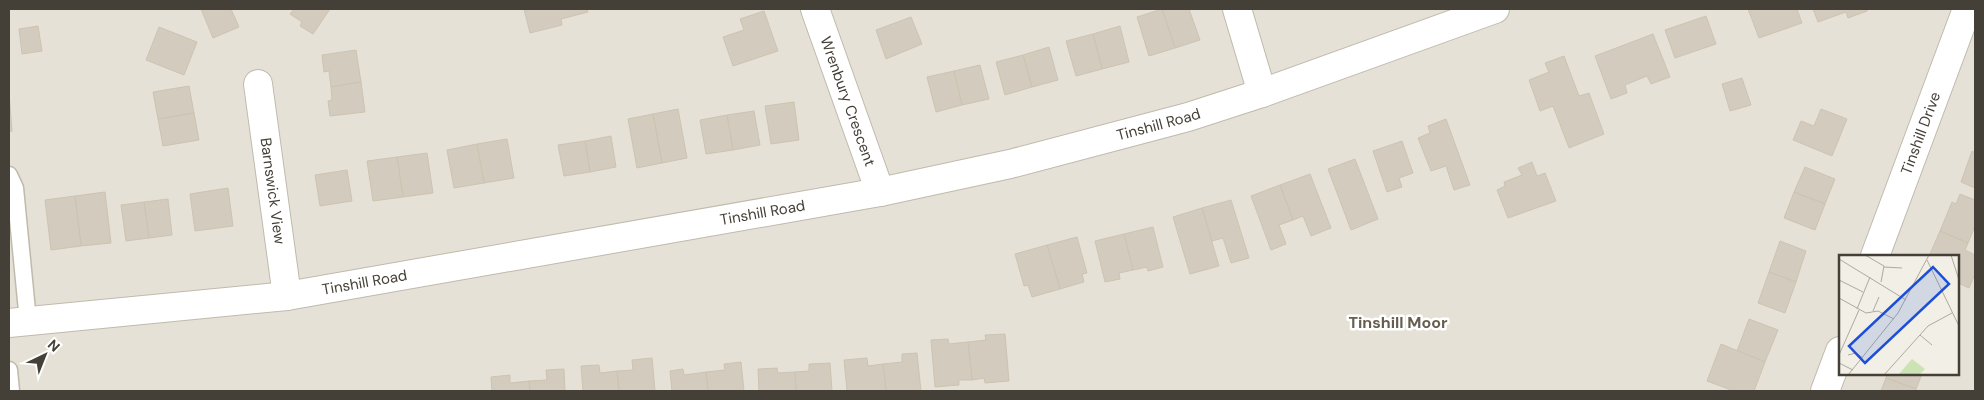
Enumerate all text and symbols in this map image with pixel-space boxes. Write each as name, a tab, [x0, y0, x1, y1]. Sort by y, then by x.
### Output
street label: Wrenbury Crescent	[816, 34, 880, 169]
street label: Tinshill Drive	[1896, 89, 1945, 177]
street label: Tinshill Road	[1114, 104, 1203, 145]
street label: Barnswick View	[255, 137, 290, 246]
street label: Tinshill Road	[718, 195, 807, 230]
inset map	[1839, 255, 1959, 375]
street label: Tinshill Road	[320, 265, 409, 300]
district label: Tinshill Moor	[1348, 312, 1448, 333]
north arrow	[20, 330, 70, 380]
text: N	[44, 335, 64, 356]

